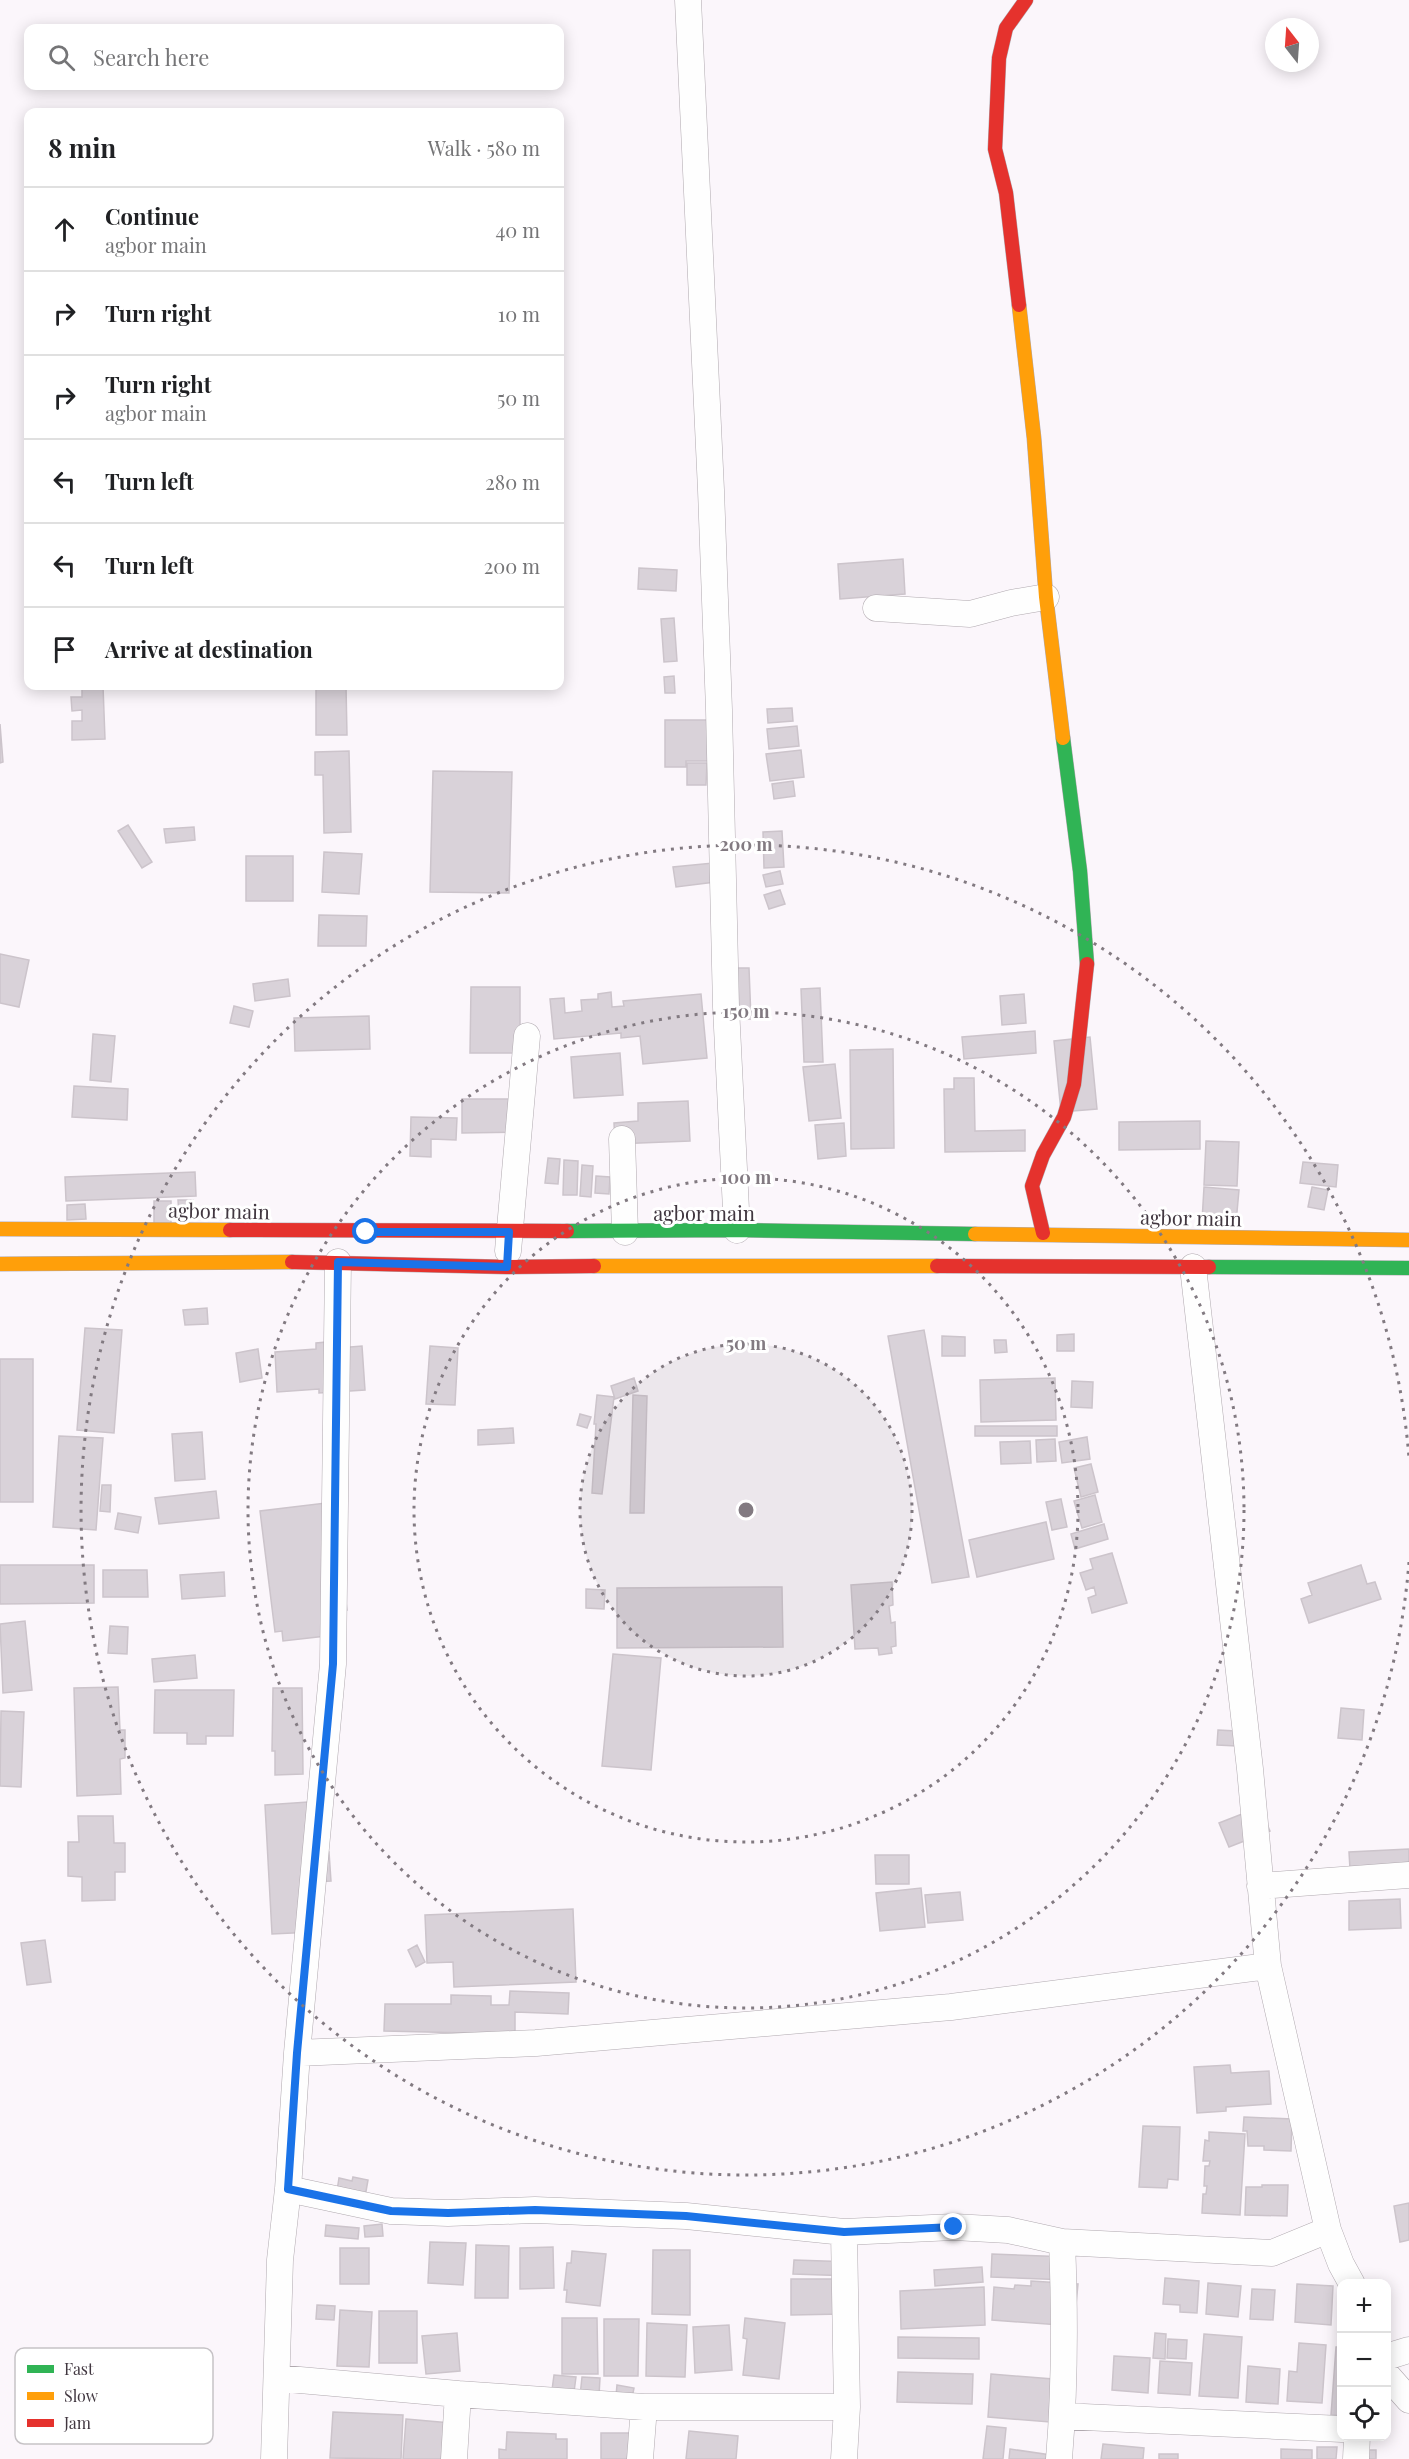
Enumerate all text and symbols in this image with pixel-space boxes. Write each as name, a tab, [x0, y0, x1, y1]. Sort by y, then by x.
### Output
north arrow	[1265, 18, 1319, 72]
search box	[24, 24, 564, 90]
icon: search	[45, 41, 78, 74]
text: Search here	[93, 42, 209, 72]
text: 8 min	[48, 130, 116, 165]
text: Walk · 580 m	[428, 134, 540, 161]
text: Continue	[105, 201, 199, 231]
icon: ahead	[48, 213, 81, 246]
text: 40 m	[495, 216, 540, 243]
text: agbor main	[105, 231, 207, 258]
icon: right	[48, 297, 81, 330]
text: Turn right	[105, 298, 211, 328]
text: 10 m	[498, 300, 540, 327]
text: Turn right	[105, 369, 211, 399]
icon: right	[48, 381, 81, 414]
text: 50 m	[497, 384, 540, 411]
text: agbor main	[105, 399, 207, 426]
icon: left	[48, 465, 81, 498]
text: Turn left	[105, 466, 194, 496]
text: 280 m	[485, 468, 540, 495]
icon: left	[48, 549, 81, 582]
text: Turn left	[105, 550, 194, 580]
text: 200 m	[484, 552, 540, 579]
icon: arrive	[48, 633, 81, 666]
text: Arrive at destination	[105, 634, 313, 664]
text: 200 m	[719, 832, 773, 856]
text: 150 m	[722, 999, 770, 1023]
text: 100 m	[721, 1165, 772, 1189]
street label: agbor main	[168, 1196, 270, 1224]
street label: agbor main	[653, 1199, 755, 1226]
street label: agbor main	[1140, 1203, 1242, 1231]
route start	[352, 1218, 378, 1244]
text: 50 m	[726, 1331, 767, 1355]
centre of rings	[736, 1500, 756, 1520]
route end	[940, 2213, 966, 2239]
map controls	[1337, 2279, 1391, 2441]
button: +	[1337, 2279, 1391, 2333]
button: −	[1337, 2333, 1391, 2387]
legend	[15, 2348, 213, 2444]
text: Fast	[64, 2358, 94, 2379]
text: Slow	[64, 2385, 99, 2406]
button: locate	[1337, 2387, 1391, 2441]
text: Jam	[63, 2412, 91, 2433]

